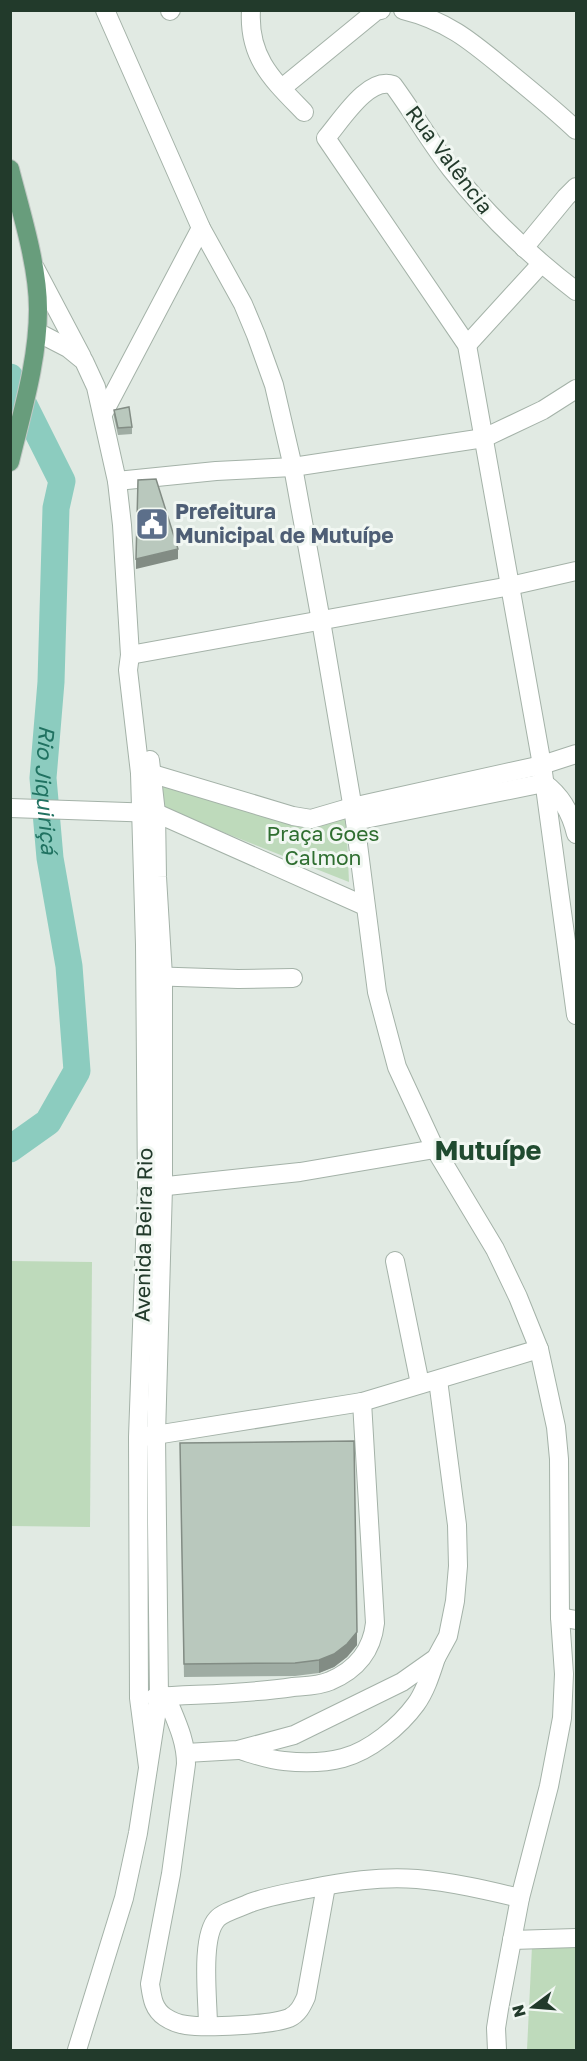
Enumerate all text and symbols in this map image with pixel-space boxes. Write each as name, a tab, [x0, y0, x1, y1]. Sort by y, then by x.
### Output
street label: Rua Valência	[401, 100, 499, 219]
place label: Prefeitura Municipal de Mutuípe	[175, 498, 394, 548]
public building icon: Prefeitura Municipal de Mutuípe	[134, 506, 170, 542]
water label: Rio Jiquiriçá	[30, 724, 64, 858]
park label: Praça Goes Calmon	[267, 820, 379, 870]
district label: Mutuípe	[435, 1134, 542, 1166]
street label: Avenida Beira Rio	[128, 1148, 158, 1322]
north arrow	[503, 1977, 563, 2037]
text: N	[507, 2003, 530, 2020]

